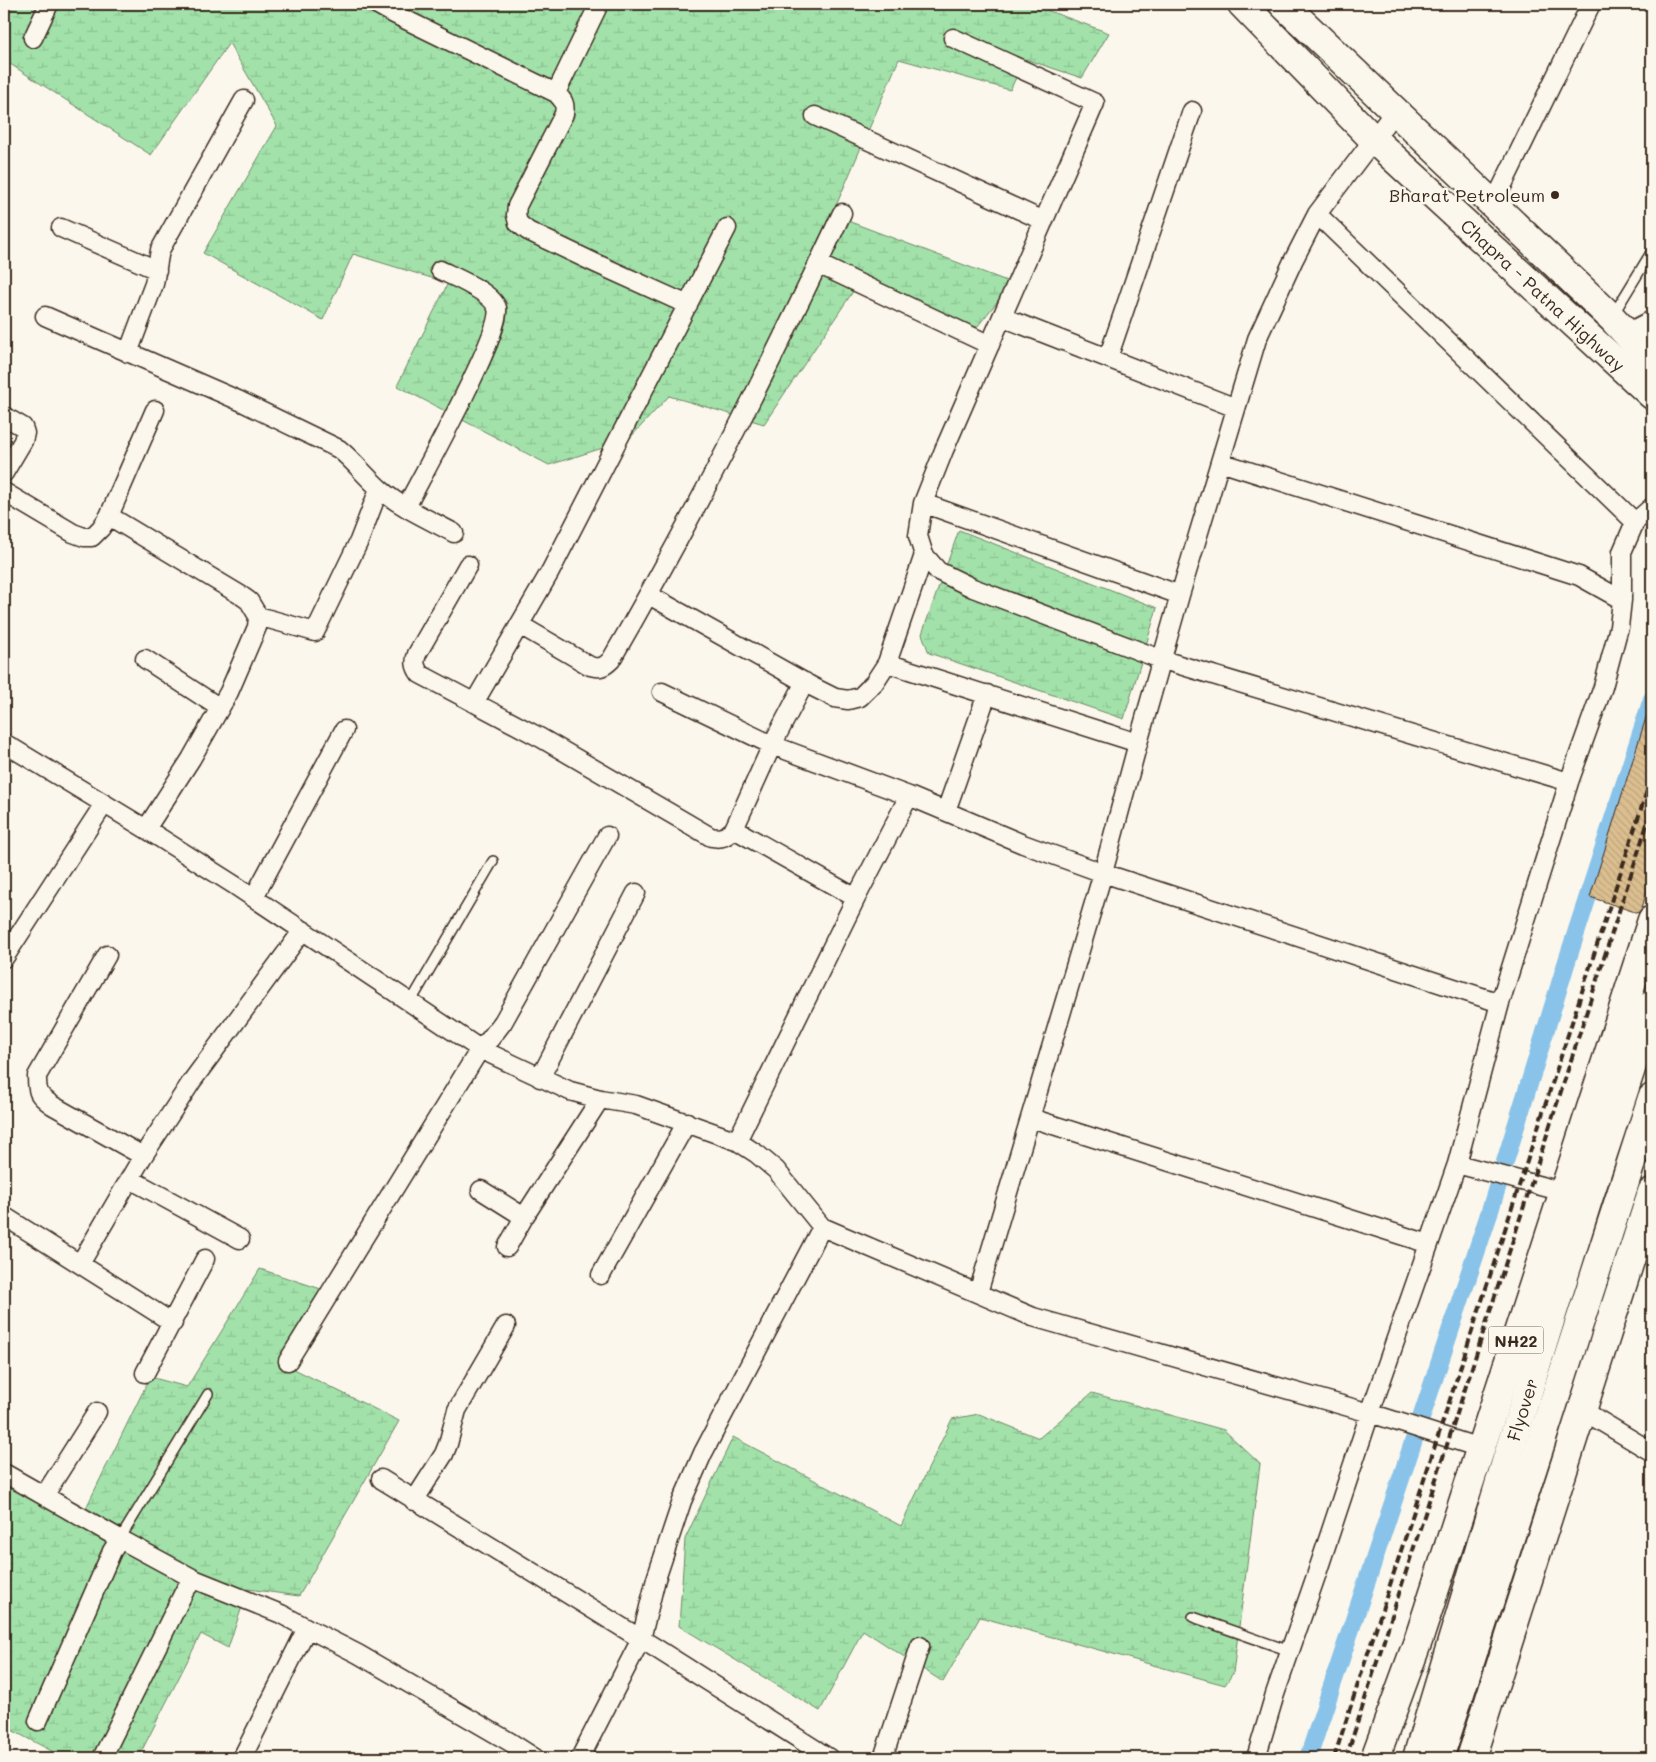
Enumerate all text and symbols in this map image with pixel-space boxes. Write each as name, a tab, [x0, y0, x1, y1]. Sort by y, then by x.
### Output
place label: Bharat Petroleum	[1389, 183, 1545, 207]
marker: Bharat Petroleum	[1549, 189, 1561, 201]
street label: Chapra - Patna Highway	[1456, 213, 1631, 377]
road number: NH22	[1488, 1326, 1544, 1354]
street label: Flyover	[1501, 1375, 1543, 1444]

